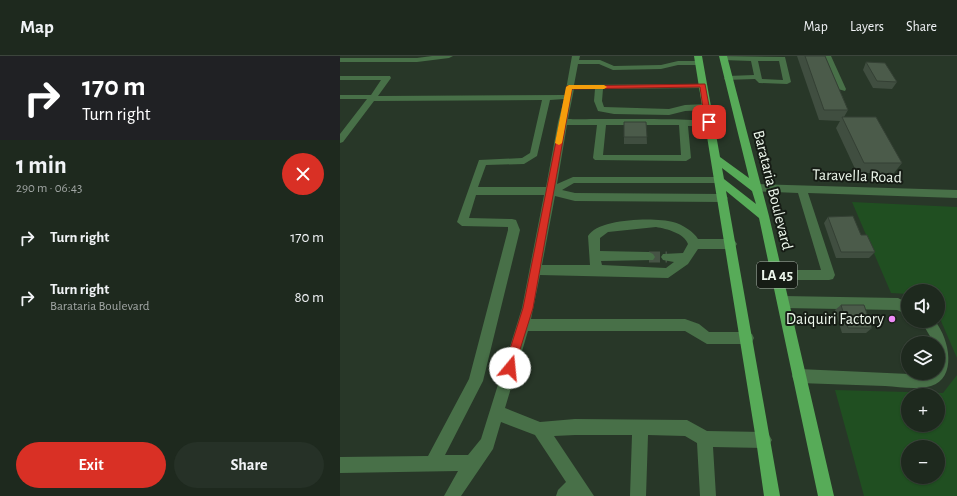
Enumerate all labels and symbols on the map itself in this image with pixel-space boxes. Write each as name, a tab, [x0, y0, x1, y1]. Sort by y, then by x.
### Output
pin	[692, 105, 726, 139]
street label: Barataria Boulevard	[750, 129, 796, 251]
street label: Taravella Road	[812, 166, 902, 186]
road number: LA 45	[757, 262, 797, 288]
place label: Daiquiri Factory	[786, 311, 884, 328]
marker: Daiquiri Factory	[887, 314, 897, 324]
position arrow	[489, 347, 531, 389]

